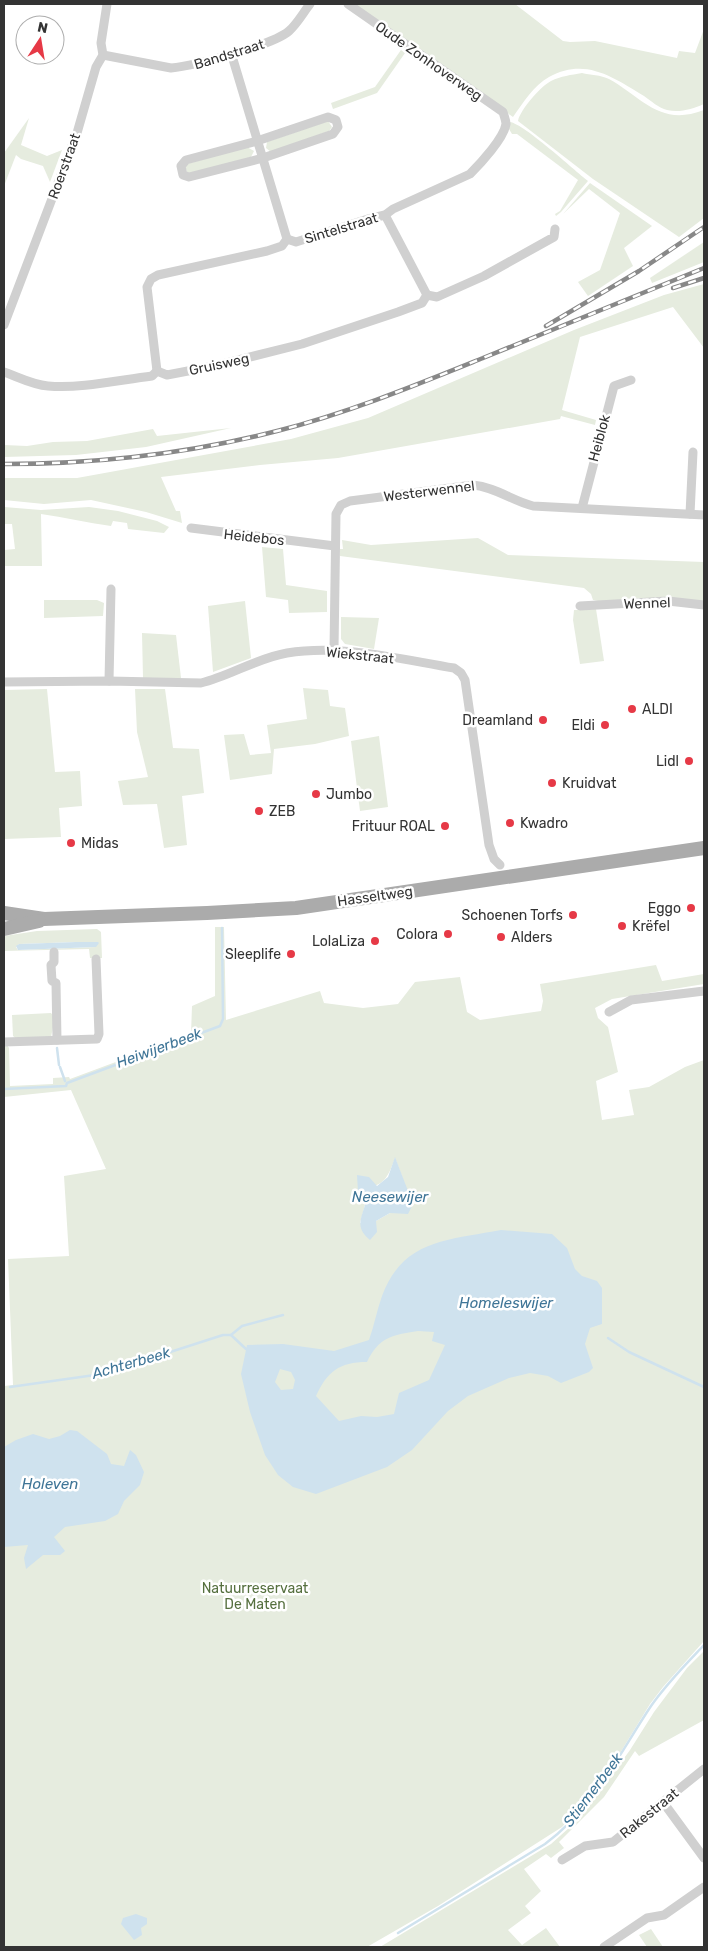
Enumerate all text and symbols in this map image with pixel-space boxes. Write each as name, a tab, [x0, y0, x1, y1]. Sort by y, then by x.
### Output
north arrow	[15, 15, 65, 65]
text: N	[36, 18, 49, 37]
street label: Oude Zonhoverweg	[372, 18, 485, 105]
street label: Bandstraat	[192, 36, 267, 73]
street label: Roerstraat	[45, 130, 84, 201]
street label: Sintelstraat	[302, 209, 380, 248]
street label: Gruisweg	[188, 350, 251, 379]
street label: Heiblok	[585, 412, 614, 464]
street label: Westerwennel	[383, 477, 476, 506]
street label: Heidebos	[223, 526, 285, 549]
street label: Wennel	[623, 594, 671, 613]
street label: Wiekstraat	[325, 643, 395, 668]
place label: ALDI	[642, 701, 673, 718]
marker: ALDI	[626, 703, 638, 715]
place label: Dreamland	[462, 712, 533, 729]
marker: Dreamland	[537, 714, 549, 726]
place label: Eldi	[571, 717, 595, 734]
marker: Eldi	[599, 719, 611, 731]
place label: Lidl	[656, 753, 679, 770]
marker: Lidl	[683, 755, 695, 767]
place label: Kruidvat	[562, 775, 617, 792]
marker: Kruidvat	[546, 777, 558, 789]
place label: Jumbo	[326, 786, 372, 803]
marker: Jumbo	[310, 788, 322, 800]
place label: ZEB	[269, 803, 295, 820]
marker: ZEB	[253, 805, 265, 817]
place label: Kwadro	[520, 815, 568, 832]
marker: Kwadro	[504, 817, 516, 829]
place label: Frituur ROAL	[352, 818, 435, 835]
marker: Frituur ROAL	[439, 820, 451, 832]
place label: Midas	[81, 835, 119, 852]
marker: Midas	[65, 837, 77, 849]
street label: Hasseltweg	[336, 883, 414, 910]
place label: Eggo	[648, 900, 681, 917]
marker: Eggo	[685, 902, 697, 914]
place label: Schoenen Torfs	[462, 907, 563, 924]
marker: Schoenen Torfs	[567, 909, 579, 921]
place label: Krëfel	[632, 918, 670, 935]
marker: Krëfel	[616, 920, 628, 932]
place label: Colora	[396, 926, 438, 943]
marker: Colora	[442, 928, 454, 940]
place label: Alders	[511, 929, 552, 946]
marker: Alders	[495, 931, 507, 943]
place label: LolaLiza	[312, 933, 365, 950]
marker: LolaLiza	[369, 935, 381, 947]
place label: Sleeplife	[225, 946, 281, 963]
marker: Sleeplife	[285, 948, 297, 960]
water label: Heiwijerbeek	[114, 1024, 204, 1072]
water label: Neesewijer	[352, 1188, 430, 1206]
water label: Homeleswijer	[459, 1294, 554, 1312]
water label: Achterbeek	[89, 1343, 172, 1383]
water label: Holeven	[22, 1475, 78, 1493]
park label: Natuurreservaat De Maten	[202, 1580, 309, 1613]
water label: Stiemerbeek	[559, 1749, 627, 1831]
street label: Rakestraat	[617, 1784, 682, 1842]

